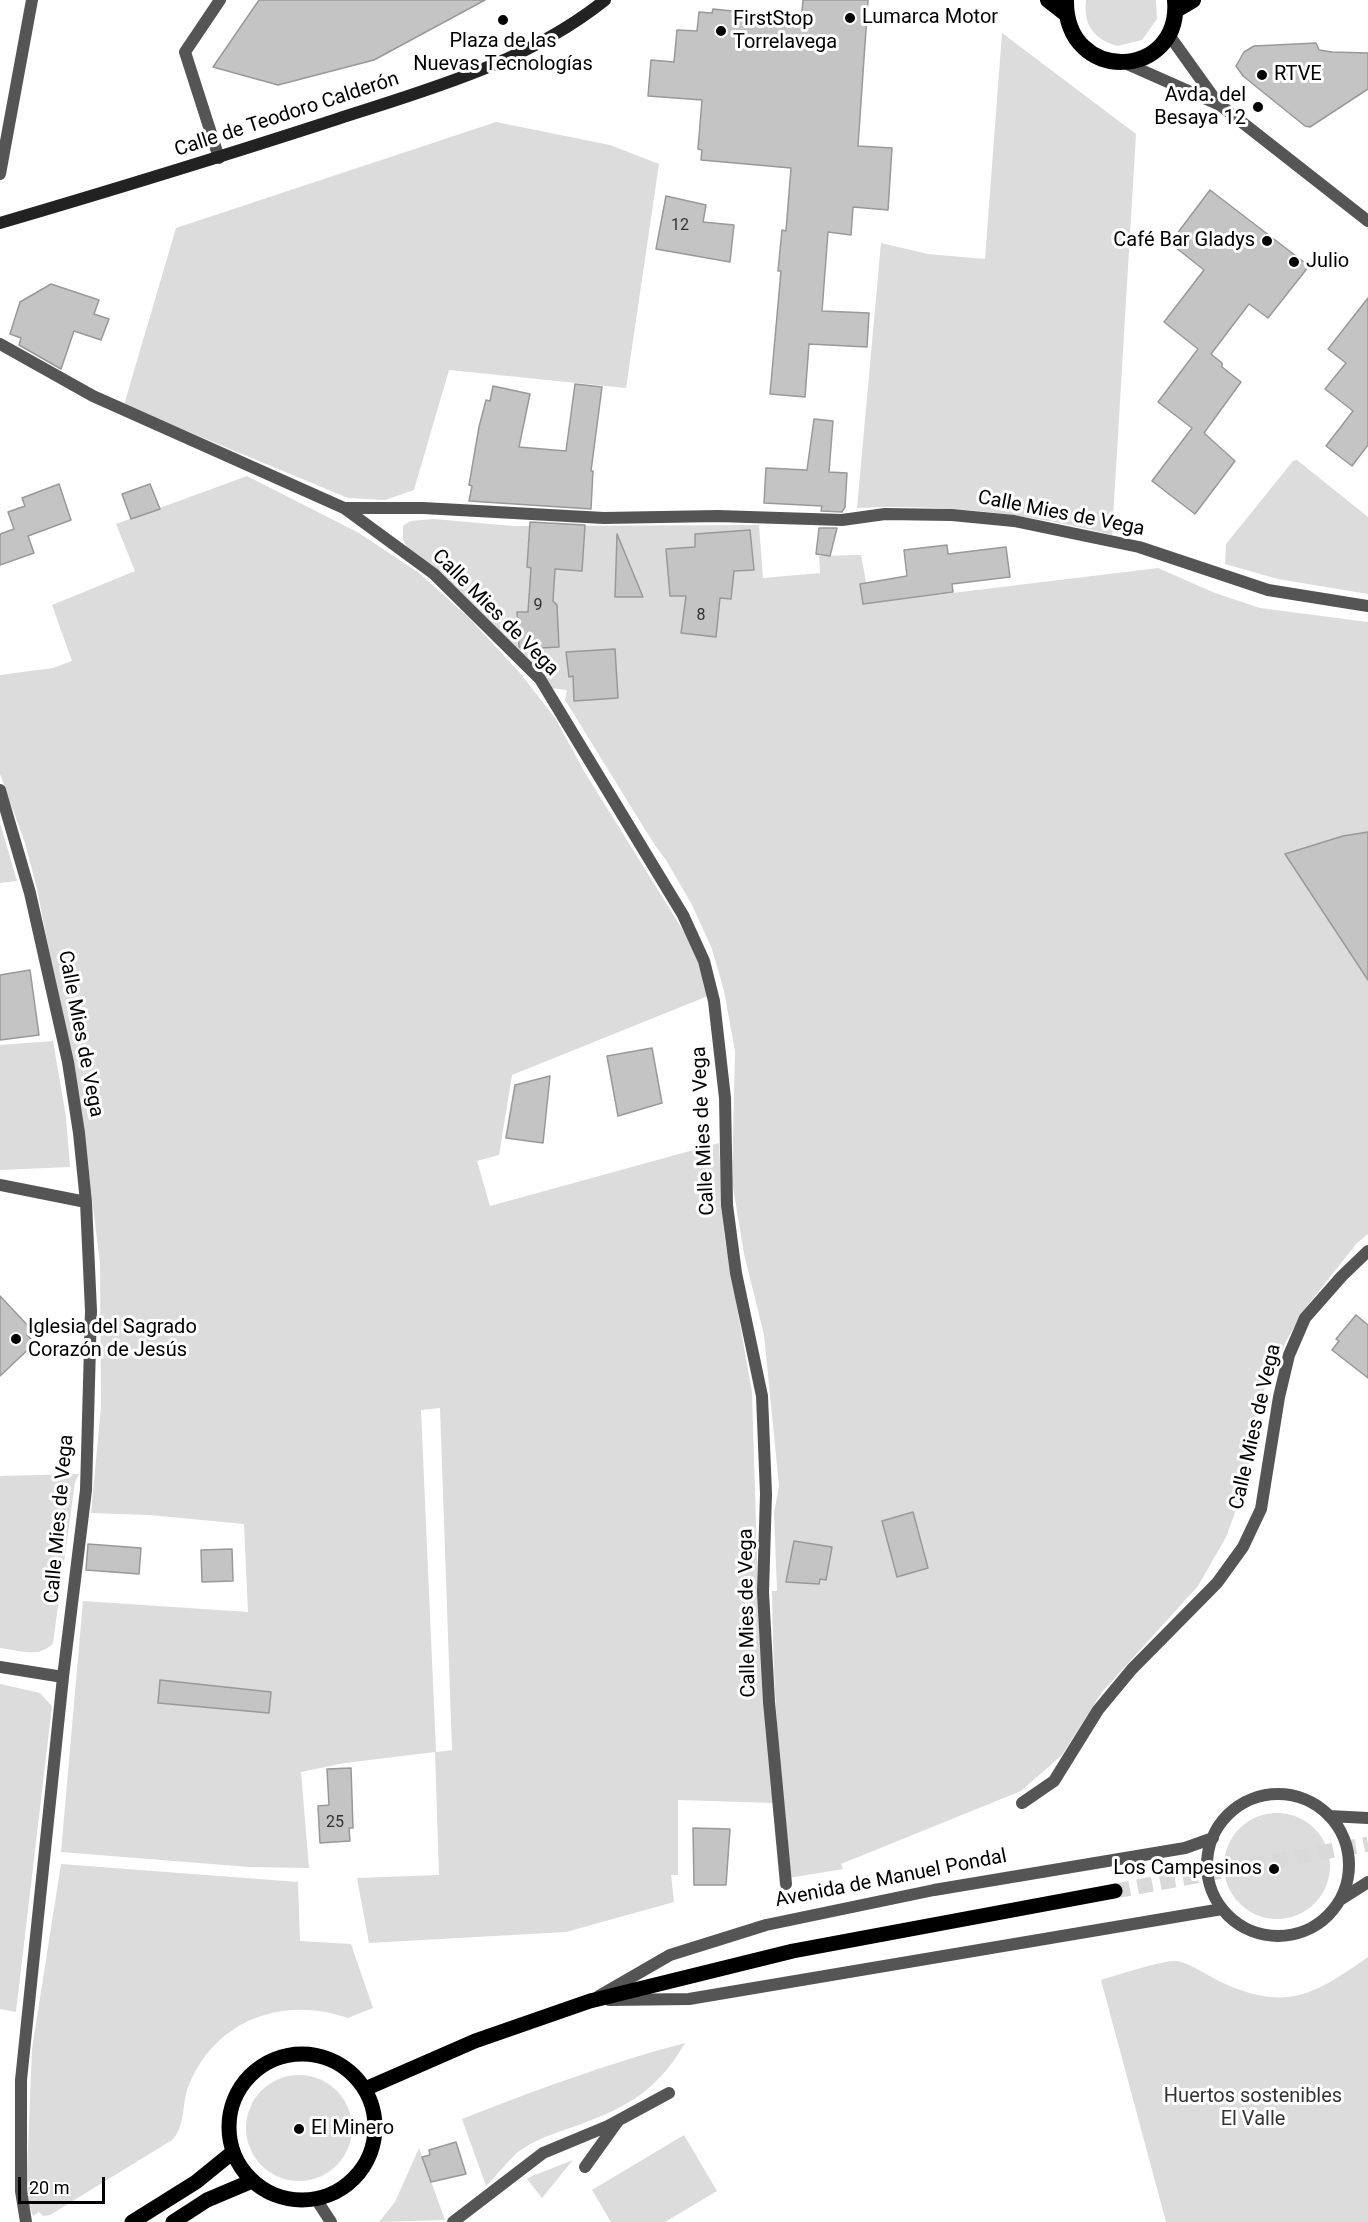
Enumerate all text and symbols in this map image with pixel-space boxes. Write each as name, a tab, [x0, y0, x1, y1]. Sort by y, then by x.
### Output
place label: Lumarca Motor	[862, 6, 998, 30]
place label: FirstStop Torrelavega	[733, 8, 837, 55]
marker: Lumarca Motor	[843, 11, 857, 25]
marker: Plaza de las Nuevas Tecnologías	[496, 13, 510, 27]
marker: FirstStop Torrelavega	[714, 24, 728, 38]
place label: Plaza de las Nuevas Tecnologías	[413, 30, 593, 77]
place label: RTVE	[1274, 63, 1322, 87]
street label: Calle de Teodoro Calderón	[172, 67, 402, 163]
marker: RTVE	[1255, 68, 1269, 82]
place label: Avda. del Besaya 12	[1154, 84, 1246, 131]
marker: Avda. del Besaya 12	[1251, 100, 1265, 114]
house number: 12	[671, 216, 689, 236]
place label: Café Bar Gladys	[1113, 229, 1255, 253]
marker: Café Bar Gladys	[1260, 234, 1274, 248]
place label: Julio	[1306, 250, 1349, 274]
marker: Julio	[1287, 255, 1301, 269]
street label: Calle Mies de Vega	[976, 486, 1146, 542]
street label: Calle Mies de Vega	[427, 545, 563, 681]
house number: 9	[534, 596, 542, 616]
house number: 8	[697, 606, 705, 626]
street label: Calle Mies de Vega	[52, 949, 108, 1119]
street label: Calle Mies de Vega	[688, 1046, 720, 1216]
place label: Iglesia del Sagrado Corazón de Jesús	[28, 1316, 197, 1363]
marker: Iglesia del Sagrado Corazón de Jesús	[9, 1332, 23, 1346]
street label: Calle Mies de Vega	[1225, 1342, 1287, 1512]
street label: Calle Mies de Vega	[41, 1434, 79, 1604]
street label: Calle Mies de Vega	[735, 1528, 761, 1698]
house number: 25	[326, 1813, 344, 1833]
street label: Avenida de Manuel Pondal	[773, 1845, 1009, 1913]
place label: Los Campesinos	[1113, 1857, 1262, 1881]
marker: Los Campesinos	[1267, 1862, 1281, 1876]
park label: Huertos sostenibles El Valle	[1164, 2085, 1342, 2132]
place label: El Minero	[311, 2117, 394, 2141]
marker: El Minero	[292, 2122, 306, 2136]
scale bar	[21, 2165, 108, 2203]
text: 20 m	[29, 2177, 69, 2198]

